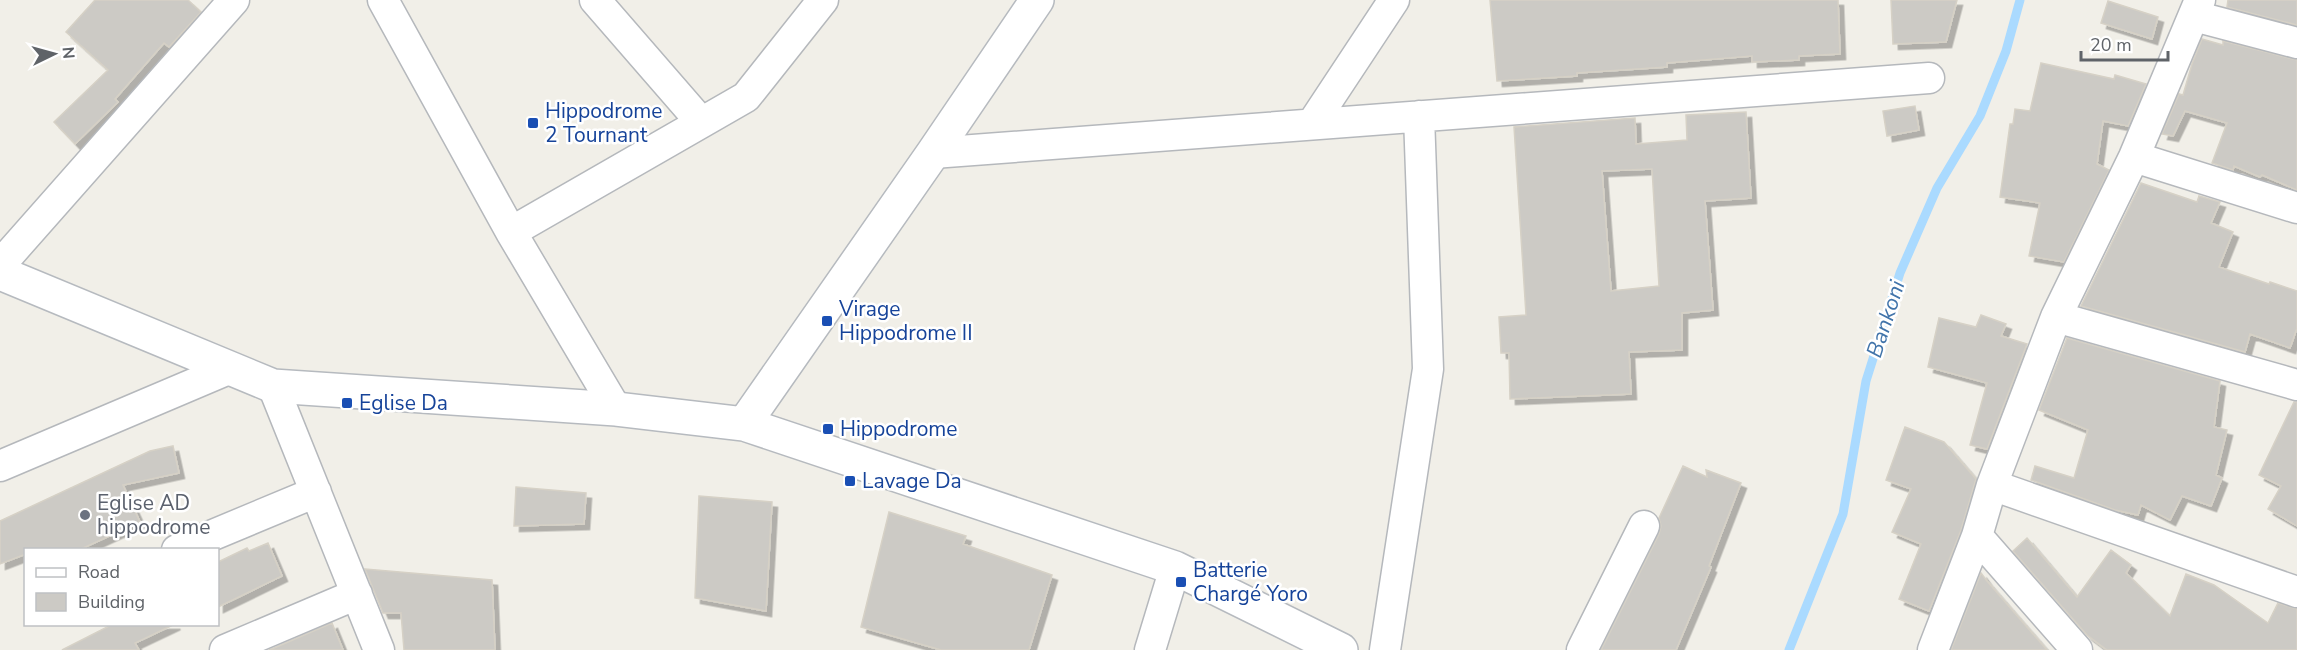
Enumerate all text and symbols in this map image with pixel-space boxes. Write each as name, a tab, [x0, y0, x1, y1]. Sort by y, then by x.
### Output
north arrow	[24, 24, 84, 84]
scale bar	[2081, 24, 2168, 62]
text: 20 m	[2090, 33, 2132, 57]
text: N	[56, 46, 79, 60]
place label: Hippodrome 2 Tournant	[545, 97, 662, 149]
marker: Hippodrome 2 Tournant	[526, 116, 540, 130]
water label: Bankoni	[1859, 276, 1913, 361]
place label: Virage Hippodrome II	[838, 295, 973, 347]
marker: Virage Hippodrome II	[820, 314, 834, 328]
place label: Eglise Da	[359, 389, 448, 417]
marker: Eglise Da	[340, 396, 354, 410]
place label: Hippodrome	[840, 415, 957, 443]
marker: Hippodrome	[821, 422, 835, 436]
place label: Lavage Da	[862, 467, 962, 495]
marker: Lavage Da	[843, 474, 857, 488]
place label: Eglise AD hippodrome	[97, 489, 210, 541]
marker: Eglise AD hippodrome	[78, 508, 92, 522]
legend	[24, 548, 219, 626]
place label: Batterie Chargé Yoro	[1193, 556, 1308, 608]
text: Road	[78, 560, 120, 584]
marker: Batterie Chargé Yoro	[1174, 575, 1188, 589]
text: Building	[78, 590, 145, 614]

